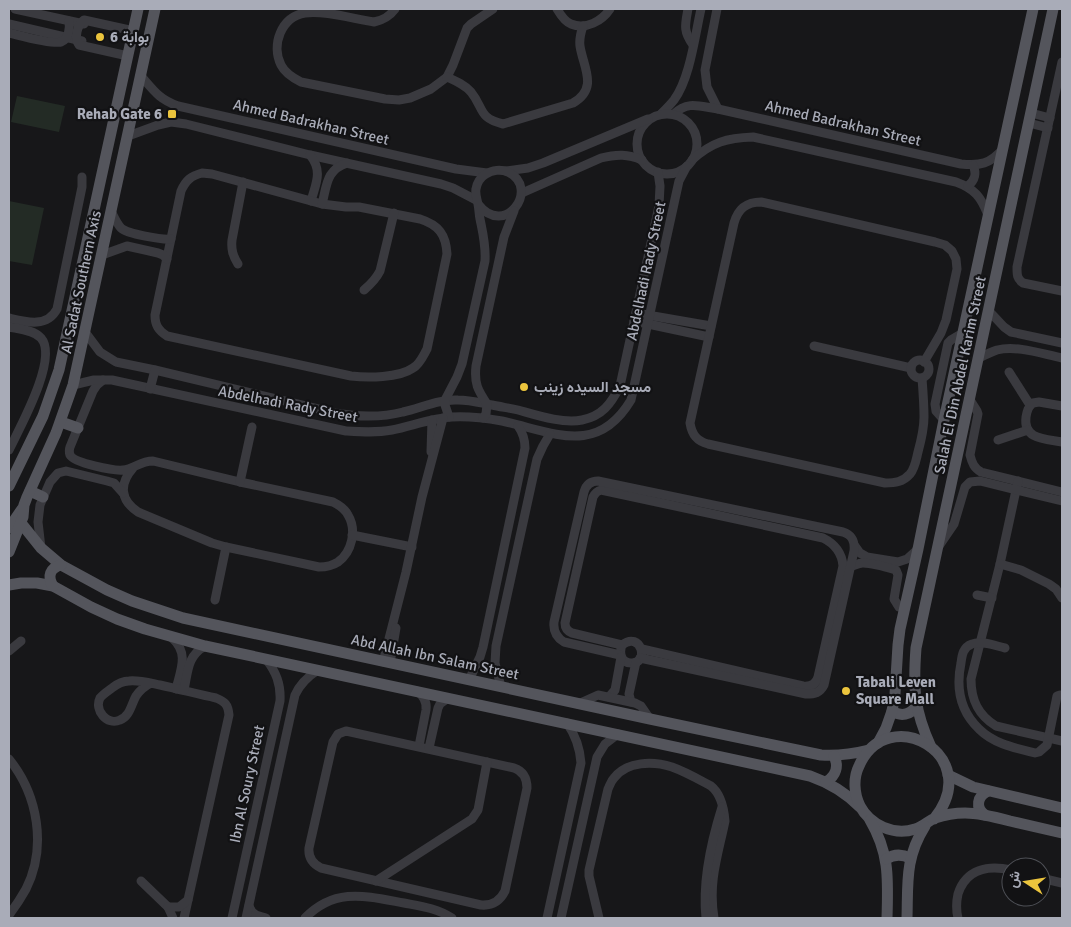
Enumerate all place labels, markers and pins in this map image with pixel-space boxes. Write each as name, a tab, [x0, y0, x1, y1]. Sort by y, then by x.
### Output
place label: بوابة 6	[110, 28, 149, 46]
marker: بوابة 6	[94, 31, 106, 43]
place label: Rehab Gate 6	[77, 105, 162, 123]
marker: Rehab Gate 6	[166, 108, 178, 120]
place label: مسجد السيده زينب	[534, 378, 651, 396]
marker: مسجد السيده زينب	[518, 381, 530, 393]
place label: Tabali Leven Square Mall	[856, 673, 936, 708]
marker: Tabali Leven Square Mall	[840, 685, 852, 697]

